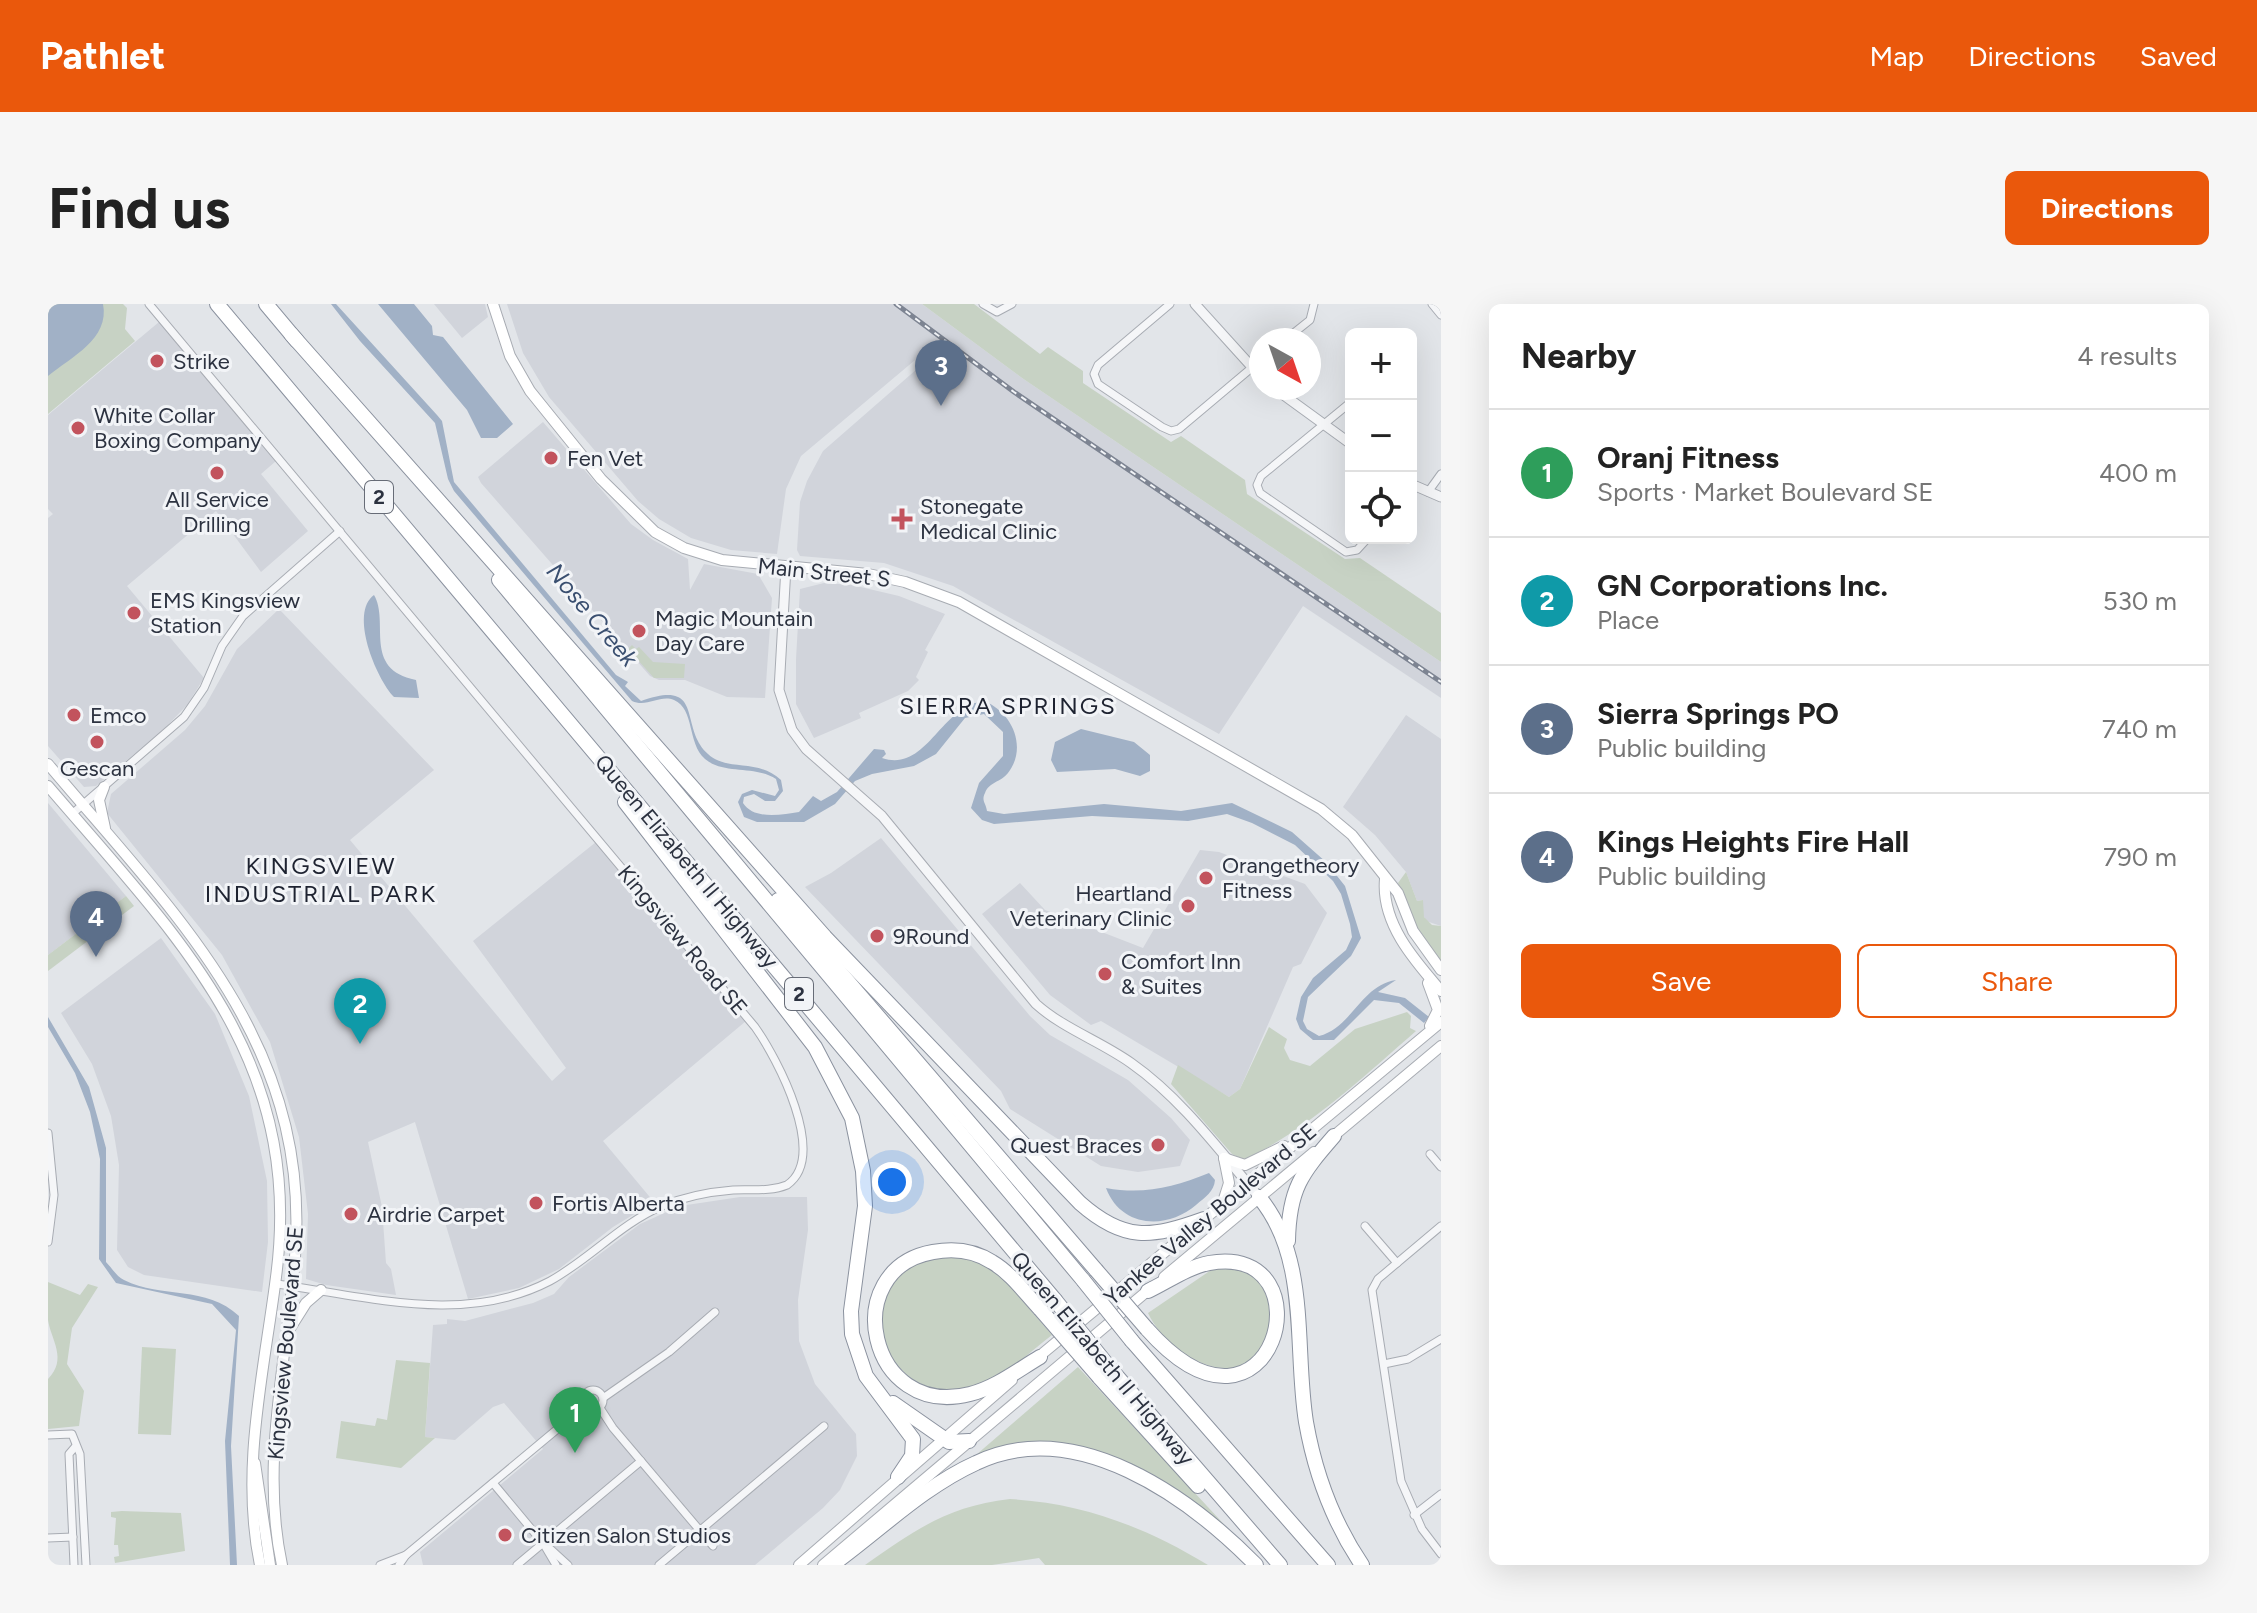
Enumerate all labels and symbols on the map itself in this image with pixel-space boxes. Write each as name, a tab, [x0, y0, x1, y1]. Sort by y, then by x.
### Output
north arrow	[1249, 328, 1321, 400]
pin: 3	[915, 340, 967, 406]
place label: Strike	[173, 348, 230, 375]
marker: Strike	[148, 352, 166, 370]
place label: White Collar Boxing Company	[94, 402, 262, 454]
marker: White Collar Boxing Company	[69, 419, 87, 437]
place label: Fen Vet	[567, 445, 643, 472]
marker: Fen Vet	[542, 449, 560, 467]
marker: All Service Drilling	[208, 464, 226, 482]
road number: 2	[365, 481, 393, 513]
place label: All Service Drilling	[165, 486, 269, 538]
place label: Stonegate Medical Clinic	[920, 493, 1057, 545]
marker: Stonegate Medical Clinic	[891, 508, 913, 530]
street label: Main Street S	[756, 552, 892, 593]
water label: Nose Creek	[541, 557, 645, 673]
place label: EMS Kingsview Station	[150, 587, 301, 639]
marker: EMS Kingsview Station	[125, 604, 143, 622]
place label: Magic Mountain Day Care	[655, 605, 813, 657]
marker: Magic Mountain Day Care	[630, 622, 648, 640]
district label: SIERRA SPRINGS	[899, 691, 1117, 720]
place label: Emco	[90, 702, 146, 729]
marker: Emco	[65, 706, 83, 724]
marker: Gescan	[88, 733, 106, 751]
street label: Queen Elizabeth II Highway	[589, 749, 784, 974]
place label: Gescan	[60, 755, 134, 782]
district label: KINGSVIEW INDUSTRIAL PARK	[205, 851, 437, 908]
place label: Orangetheory Fitness	[1222, 852, 1360, 904]
street label: Kingsview Road SE	[612, 860, 753, 1021]
marker: Orangetheory Fitness	[1197, 869, 1215, 887]
place label: Heartland Veterinary Clinic	[1010, 880, 1172, 932]
pin: 4	[70, 891, 122, 957]
marker: Heartland Veterinary Clinic	[1179, 897, 1197, 915]
place label: 9Round	[893, 923, 969, 950]
marker: 9Round	[868, 927, 886, 945]
place label: Comfort Inn & Suites	[1121, 948, 1241, 1000]
marker: Comfort Inn & Suites	[1096, 965, 1114, 983]
pin: 2	[334, 978, 386, 1044]
road number: 2	[785, 978, 813, 1010]
street label: Yankee Valley Boulevard SE	[1099, 1118, 1322, 1311]
place label: Quest Braces	[1010, 1132, 1142, 1159]
marker: Quest Braces	[1149, 1136, 1167, 1154]
your location	[872, 1162, 912, 1202]
place label: Fortis Alberta	[552, 1190, 685, 1217]
marker: Fortis Alberta	[527, 1194, 545, 1212]
place label: Airdrie Carpet	[367, 1201, 505, 1228]
marker: Airdrie Carpet	[342, 1205, 360, 1223]
street label: Kingsview Boulevard SE	[262, 1225, 309, 1461]
street label: Queen Elizabeth II Highway	[1005, 1246, 1200, 1471]
pin: 1	[549, 1387, 601, 1453]
place label: Citizen Salon Studios	[521, 1522, 731, 1549]
marker: Citizen Salon Studios	[496, 1526, 514, 1544]

